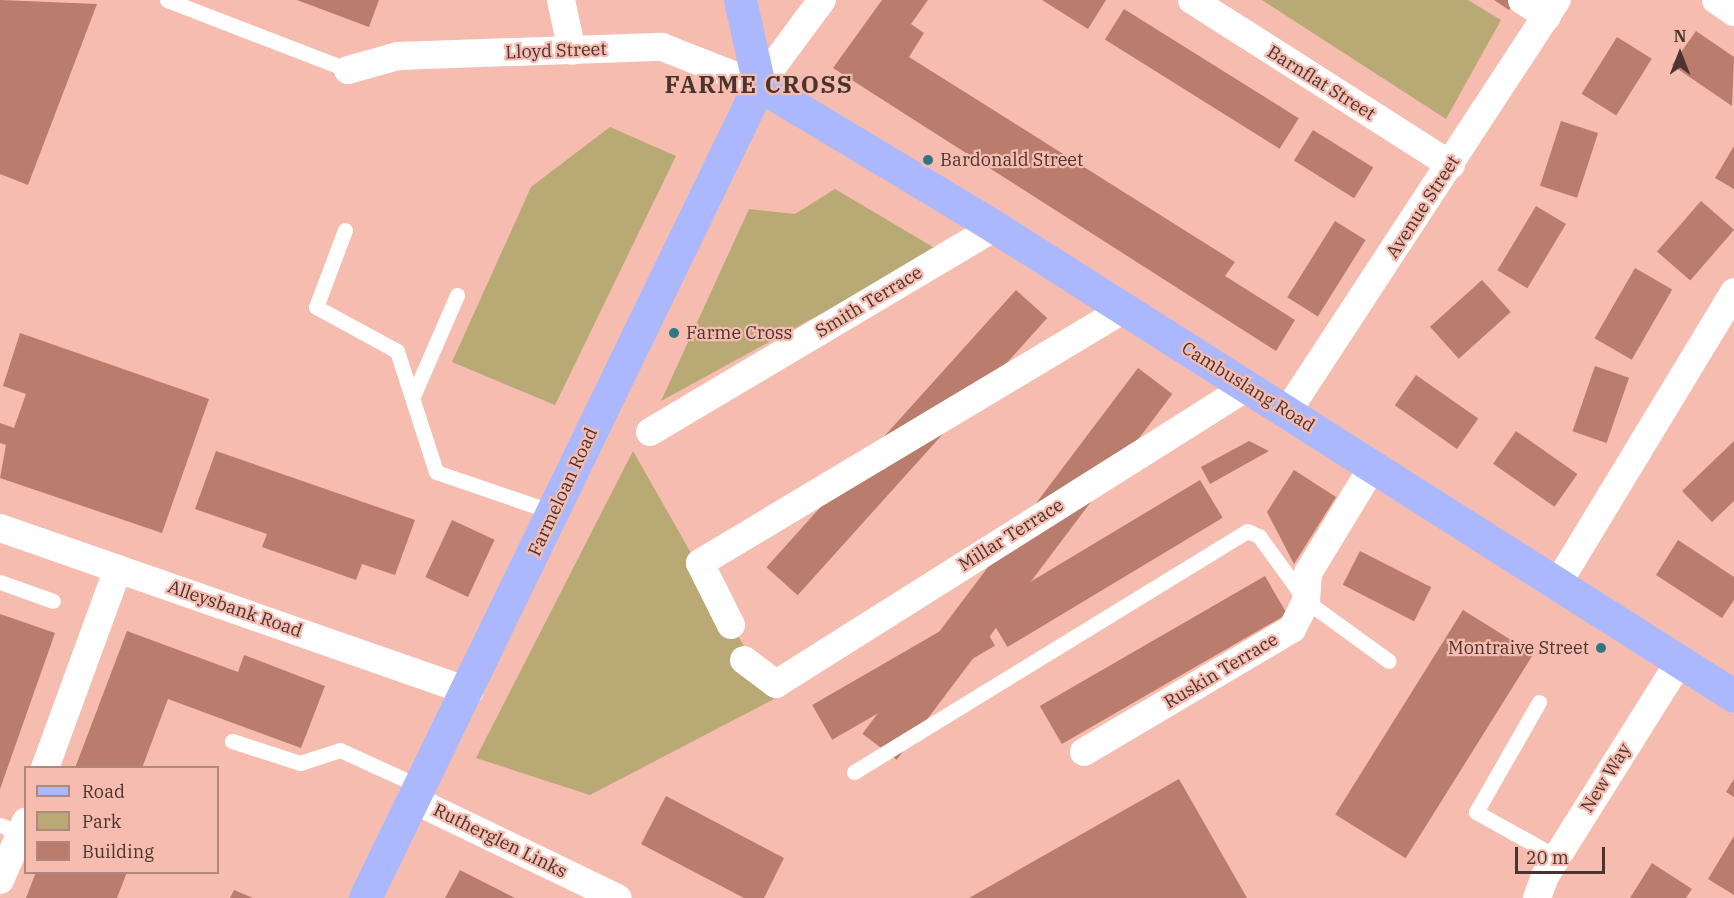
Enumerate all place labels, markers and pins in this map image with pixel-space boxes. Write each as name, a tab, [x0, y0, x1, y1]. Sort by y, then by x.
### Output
place label: Bardonald Street	[940, 149, 1083, 171]
marker: Bardonald Street	[921, 153, 935, 167]
place label: Farme Cross	[686, 322, 792, 344]
marker: Farme Cross	[667, 326, 681, 340]
place label: Montraive Street	[1448, 637, 1589, 659]
marker: Montraive Street	[1594, 641, 1608, 655]

